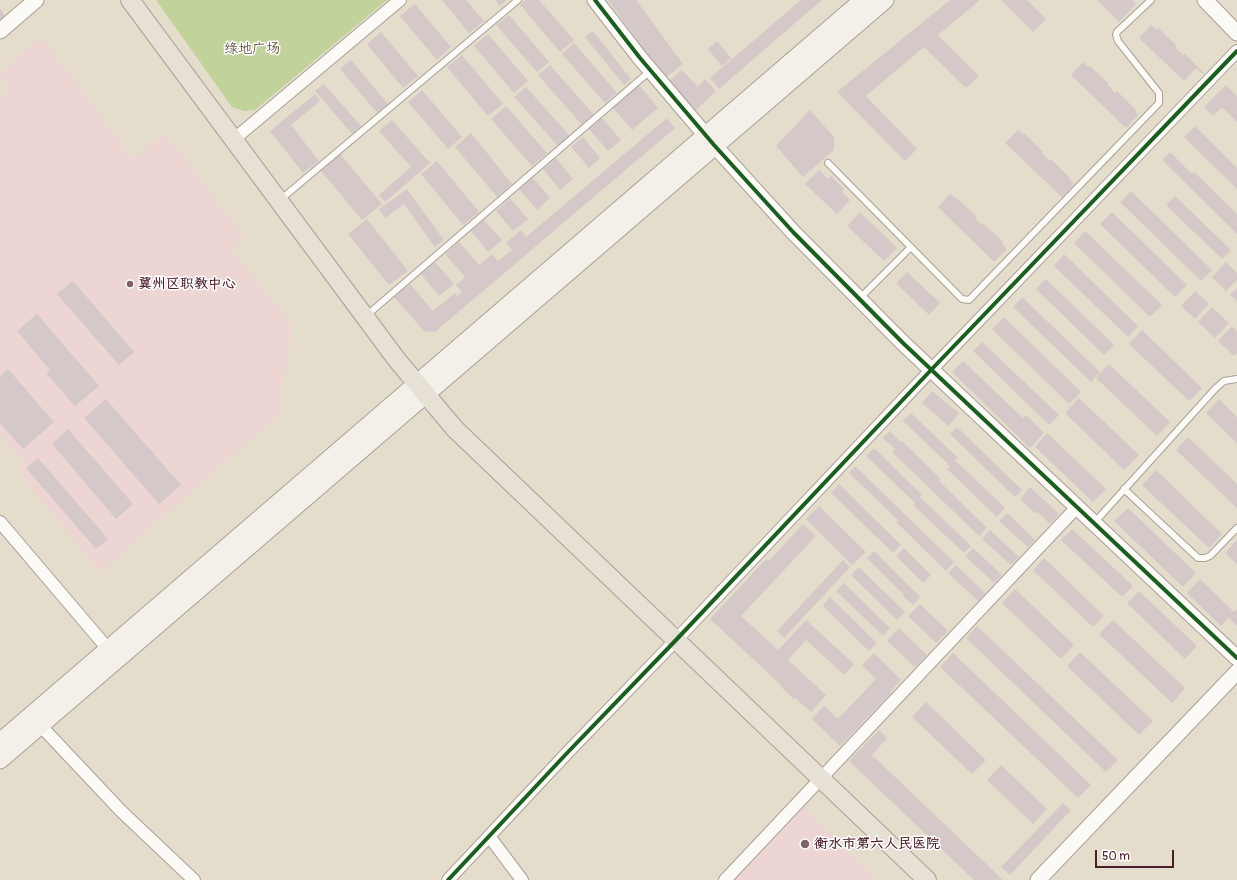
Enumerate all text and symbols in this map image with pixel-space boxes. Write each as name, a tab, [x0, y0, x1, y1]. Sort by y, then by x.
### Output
park label: 绿地广场	[224, 41, 280, 57]
place label: 冀州区职教中心	[138, 276, 236, 292]
marker: 冀州区职教中心	[125, 279, 135, 289]
place label: 衡水市第六人民医院	[814, 836, 940, 852]
marker: 衡水市第六人民医院	[799, 838, 811, 850]
scale bar	[1097, 842, 1176, 868]
text: 50 m	[1102, 849, 1130, 864]

